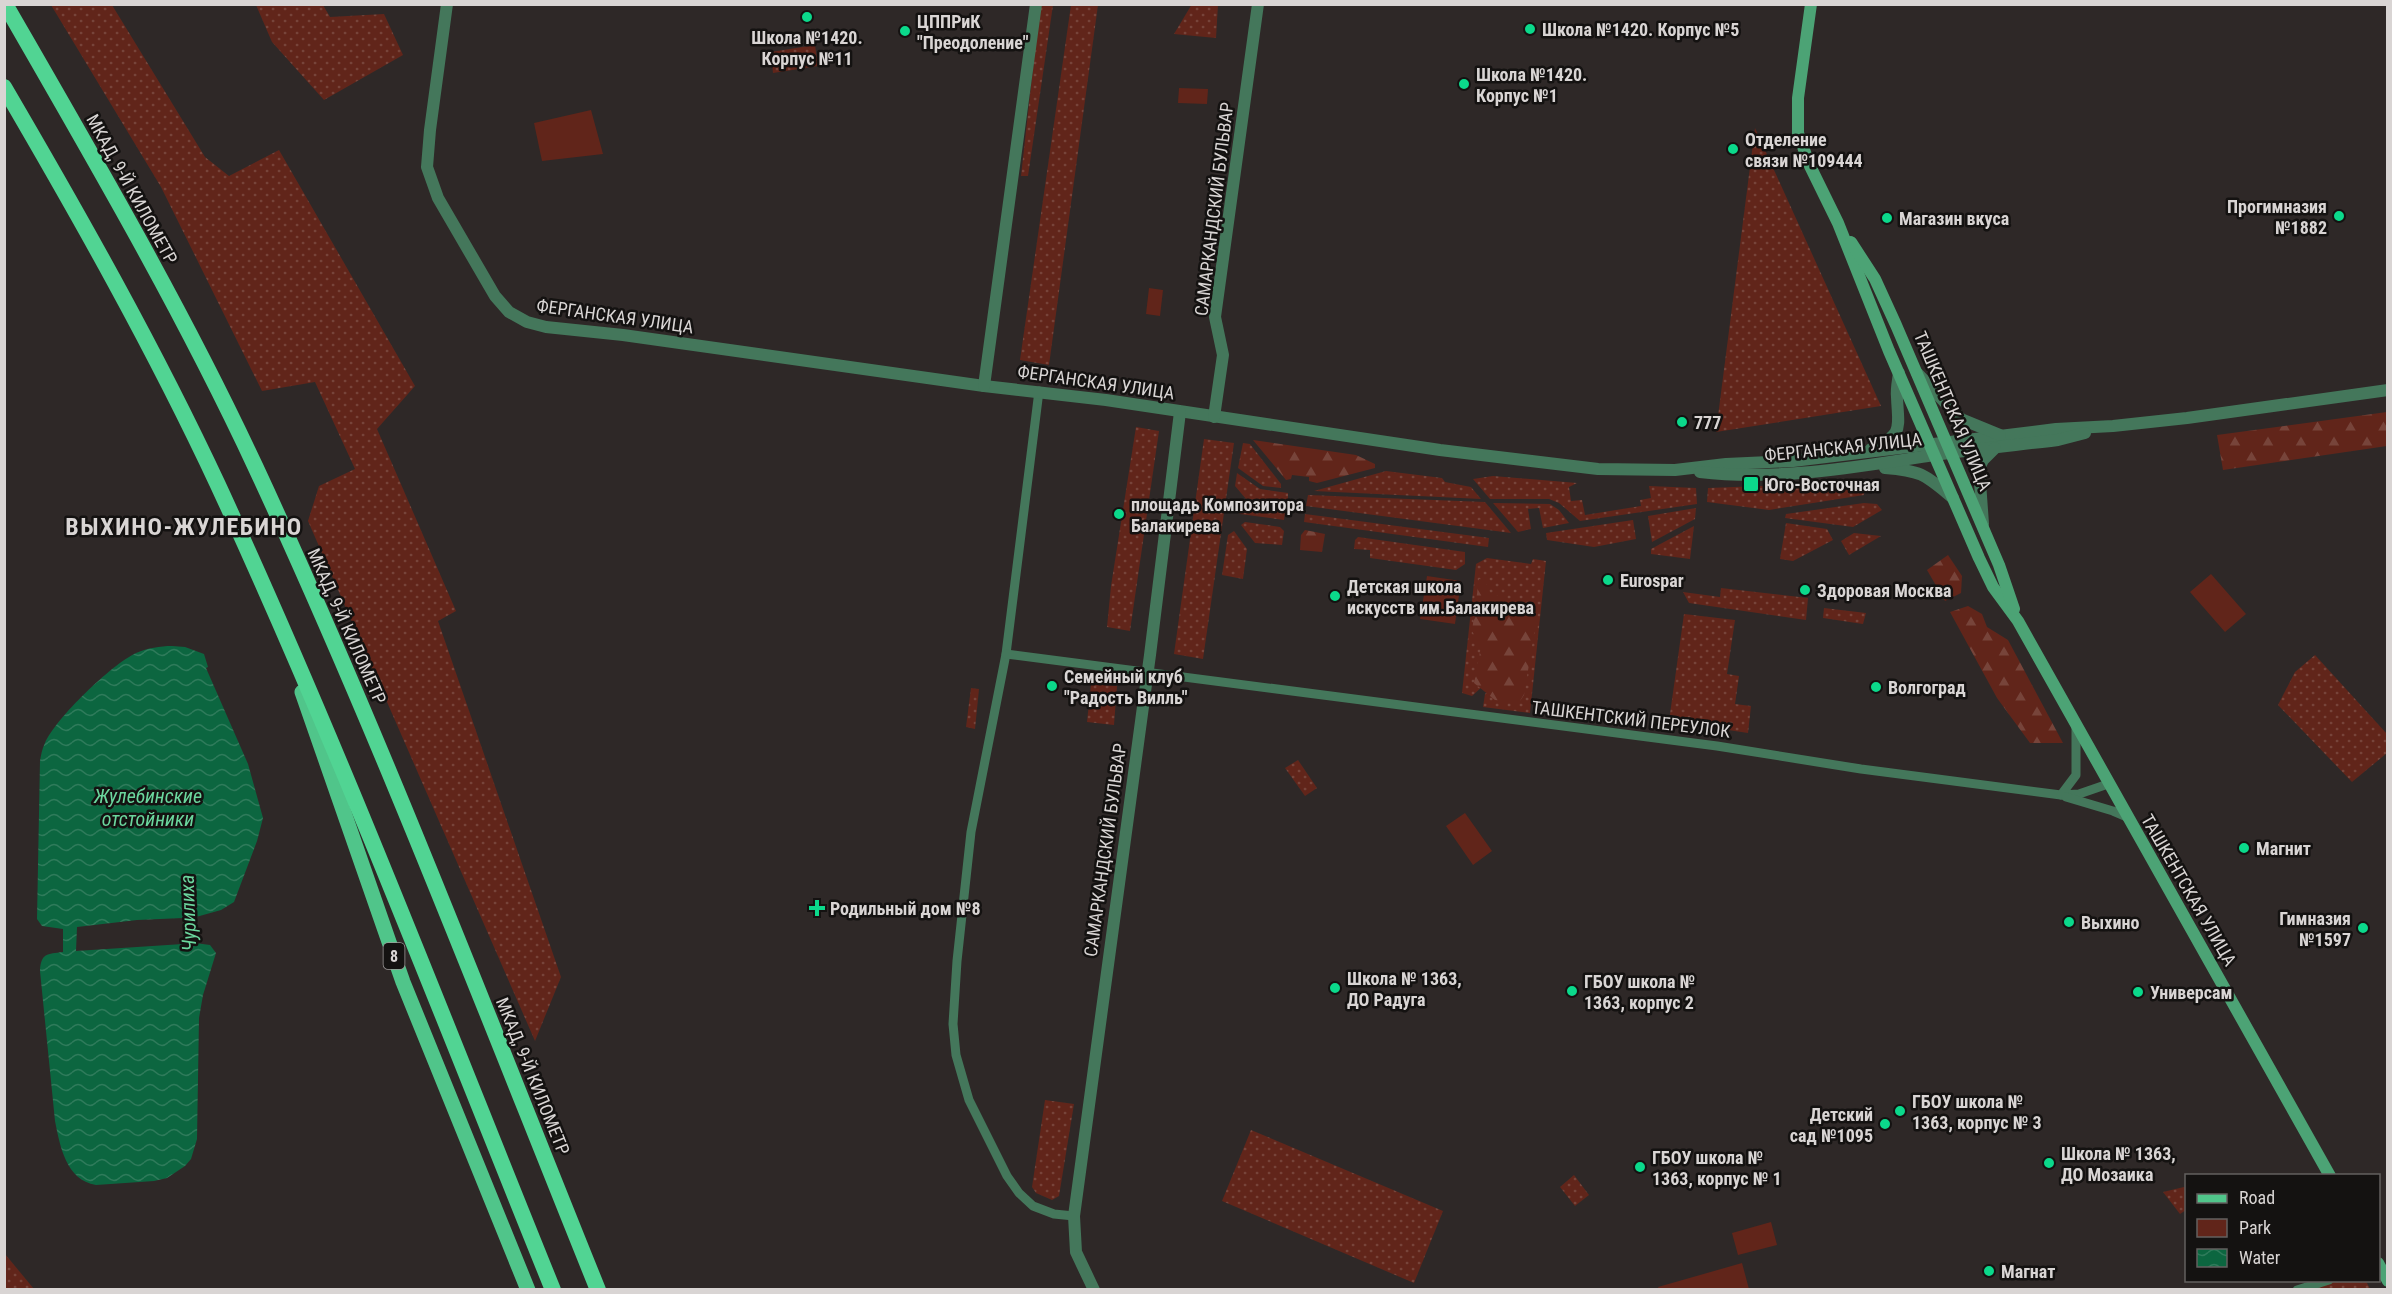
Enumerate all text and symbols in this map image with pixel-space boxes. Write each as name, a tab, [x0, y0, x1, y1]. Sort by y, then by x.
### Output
marker: Школа №1420. Корпус №11	[800, 10, 814, 24]
place label: ЦППРиК "Преодоление"	[917, 11, 1029, 53]
place label: Школа №1420. Корпус №5	[1542, 19, 1739, 40]
marker: Школа №1420. Корпус №5	[1523, 22, 1537, 36]
marker: ЦППРиК "Преодоление"	[898, 24, 912, 38]
place label: Школа №1420. Корпус №11	[751, 27, 863, 69]
place label: Школа №1420. Корпус №1	[1476, 64, 1587, 106]
marker: Школа №1420. Корпус №1	[1457, 77, 1471, 91]
street label: САМАРКАНДСКИЙ БУЛЬВАР	[1190, 101, 1238, 317]
street label: МКАД, 9-Й КИЛОМЕТР	[82, 111, 182, 267]
place label: Отделение связи №109444	[1745, 129, 1863, 171]
marker: Отделение связи №109444	[1726, 142, 1740, 156]
place label: Прогимназия №1882	[2227, 196, 2327, 238]
place label: Магазин вкуса	[1899, 208, 2009, 229]
marker: Прогимназия №1882	[2332, 209, 2346, 223]
marker: Магазин вкуса	[1880, 211, 1894, 225]
street label: ФЕРГАНСКАЯ УЛИЦА	[535, 295, 695, 338]
street label: ТАШКЕНТСКАЯ УЛИЦА	[1910, 328, 1996, 495]
street label: ФЕРГАНСКАЯ УЛИЦА	[1016, 361, 1176, 404]
place label: 777	[1694, 412, 1721, 433]
marker: 777	[1675, 415, 1689, 429]
street label: ФЕРГАНСКАЯ УЛИЦА	[1763, 428, 1923, 466]
place label: Юго-Восточная	[1764, 474, 1880, 495]
marker: Юго-Восточная	[1742, 475, 1760, 493]
place label: площадь Композитора Балакирева	[1131, 494, 1304, 536]
marker: площадь Композитора Балакирева	[1112, 507, 1126, 521]
district label: ВЫХИНО-ЖУЛЕБИНО	[65, 513, 303, 541]
street label: МКАД, 9-Й КИЛОМЕТР	[303, 545, 391, 707]
place label: Eurospar	[1620, 570, 1684, 591]
marker: Eurospar	[1601, 573, 1615, 587]
place label: Детская школа искусств им.Балакирева	[1347, 576, 1534, 618]
place label: Здоровая Москва	[1817, 580, 1952, 601]
marker: Здоровая Москва	[1798, 583, 1812, 597]
marker: Детская школа искусств им.Балакирева	[1328, 589, 1342, 603]
place label: Семейный клуб "Радость Вилль"	[1064, 666, 1188, 708]
place label: Волгоград	[1888, 677, 1966, 698]
marker: Семейный клуб "Радость Вилль"	[1045, 679, 1059, 693]
marker: Волгоград	[1869, 680, 1883, 694]
street label: ТАШКЕНТСКИЙ ПЕРЕУЛОК	[1530, 696, 1732, 742]
street label: САМАРКАНДСКИЙ БУЛЬВАР	[1080, 742, 1130, 958]
water label: Жулебинские отстойники	[93, 784, 202, 831]
street label: ТАШКЕНТСКАЯ УЛИЦА	[2137, 811, 2241, 970]
place label: Магнит	[2256, 838, 2311, 859]
marker: Магнит	[2237, 841, 2251, 855]
water label: Чурилиха	[175, 874, 201, 952]
place label: Родильный дом №8	[830, 898, 981, 919]
marker: Родильный дом №8	[808, 899, 826, 917]
place label: Гимназия №1597	[2279, 908, 2351, 950]
place label: Выхино	[2081, 912, 2139, 933]
marker: Выхино	[2062, 915, 2076, 929]
marker: Гимназия №1597	[2356, 921, 2370, 935]
road number: 8	[384, 943, 404, 969]
place label: Школа № 1363, ДО Радуга	[1347, 968, 1462, 1010]
place label: ГБОУ школа № 1363, корпус 2	[1584, 971, 1695, 1013]
marker: Школа № 1363, ДО Радуга	[1328, 981, 1342, 995]
place label: Универсам	[2150, 982, 2232, 1003]
marker: ГБОУ школа № 1363, корпус 2	[1565, 984, 1579, 998]
marker: Универсам	[2131, 985, 2145, 999]
street label: МКАД, 9-Й КИЛОМЕТР	[492, 994, 574, 1158]
place label: ГБОУ школа № 1363, корпус № 3	[1912, 1091, 2042, 1133]
place label: Детский сад №1095	[1790, 1104, 1873, 1146]
marker: ГБОУ школа № 1363, корпус № 3	[1893, 1104, 1907, 1118]
marker: Детский сад №1095	[1878, 1117, 1892, 1131]
place label: Школа № 1363, ДО Мозаика	[2061, 1143, 2176, 1185]
place label: ГБОУ школа № 1363, корпус № 1	[1652, 1147, 1782, 1189]
marker: Школа № 1363, ДО Мозаика	[2042, 1156, 2056, 1170]
marker: ГБОУ школа № 1363, корпус № 1	[1633, 1160, 1647, 1174]
legend	[2185, 1174, 2380, 1282]
text: Road	[2239, 1187, 2275, 1208]
text: Park	[2239, 1217, 2271, 1238]
text: Water	[2239, 1247, 2281, 1268]
place label: Магнат	[2001, 1261, 2055, 1282]
marker: Магнат	[1982, 1264, 1996, 1278]

